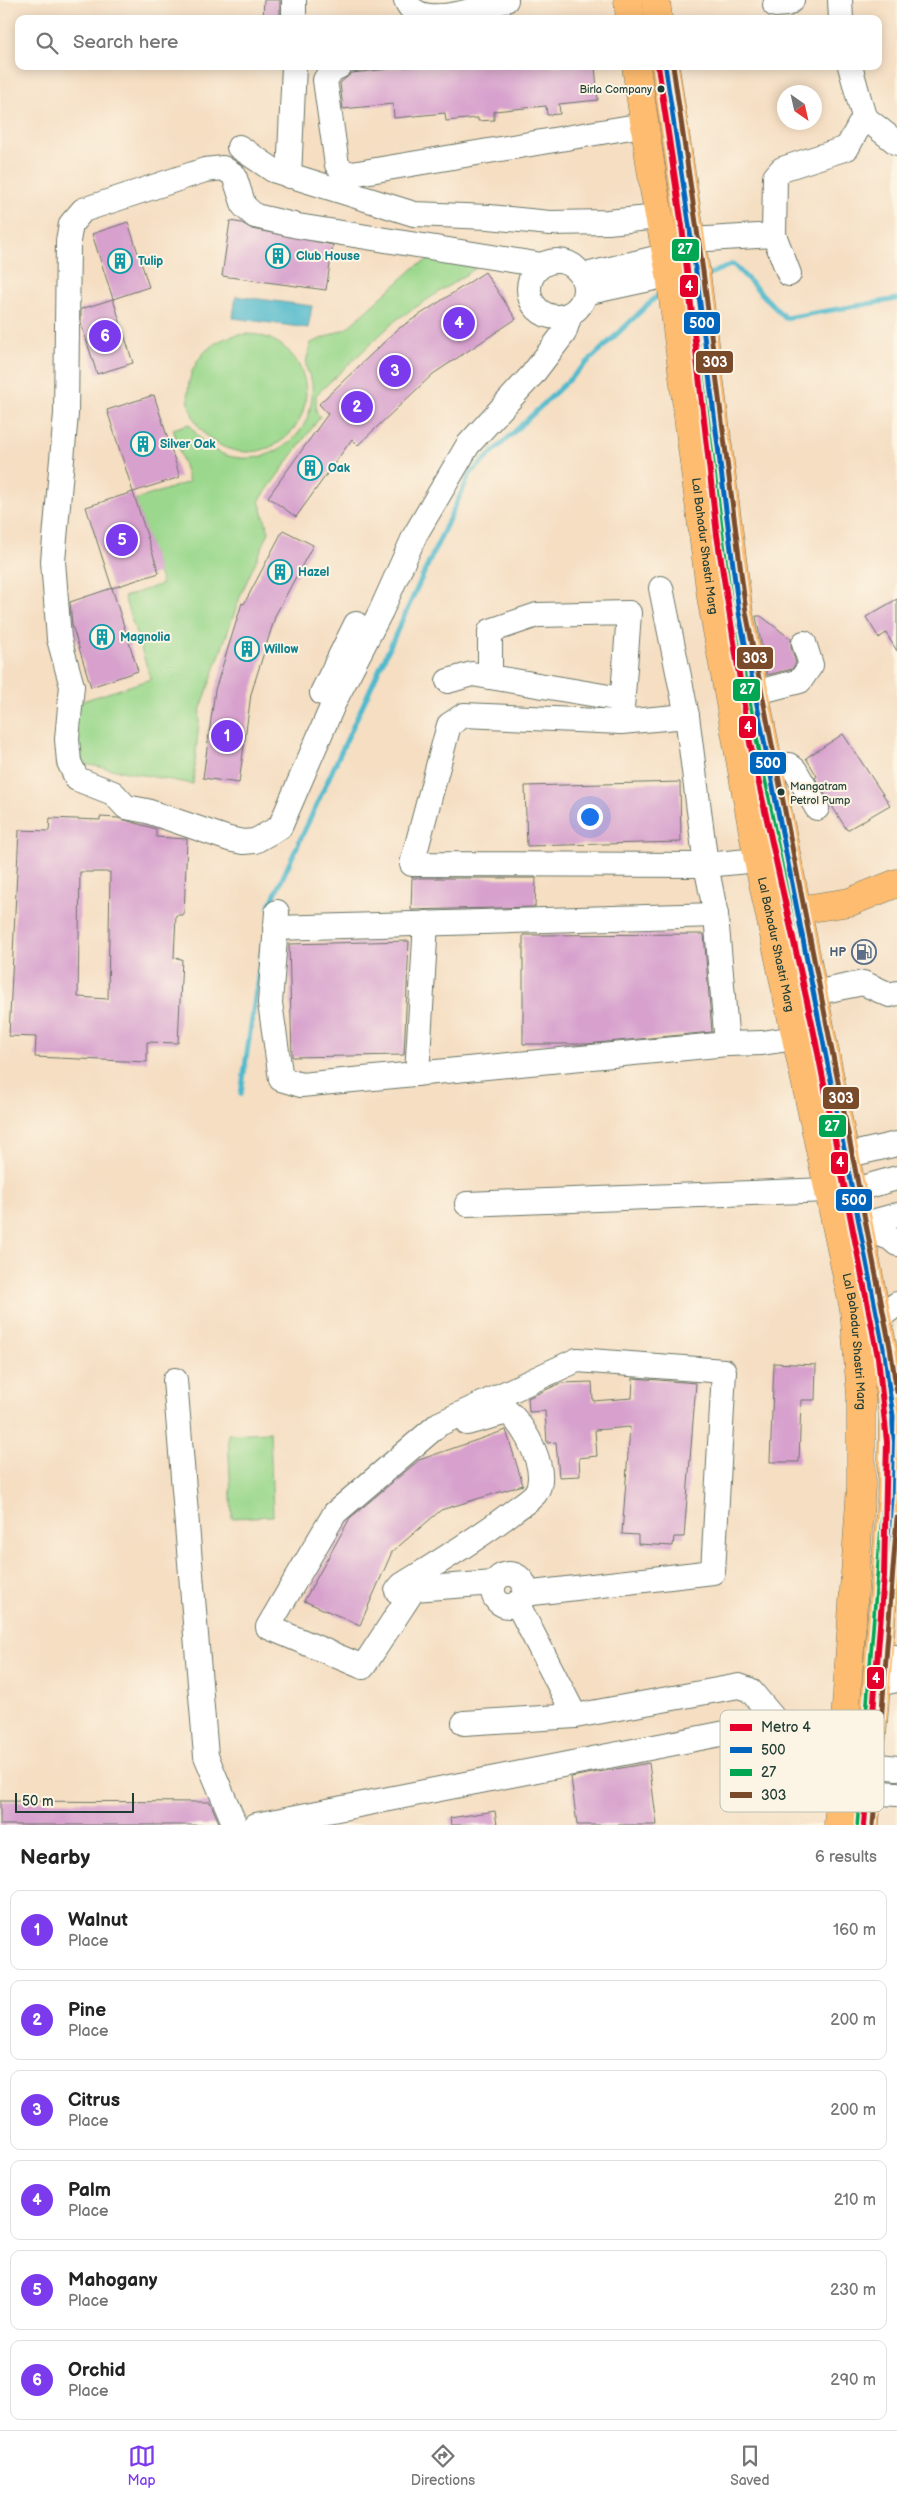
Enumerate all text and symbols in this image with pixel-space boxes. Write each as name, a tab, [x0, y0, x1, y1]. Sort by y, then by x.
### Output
search box	[15, 15, 882, 70]
icon: search	[33, 29, 61, 57]
text: Search here	[73, 31, 178, 54]
place label: Birla Company	[579, 83, 652, 96]
marker: Birla Company	[656, 84, 666, 94]
north arrow	[777, 85, 822, 130]
line badge: 27	[671, 238, 700, 262]
text: 27	[677, 241, 693, 258]
building icon: Club House	[265, 243, 291, 269]
building icon: Tulip	[107, 248, 133, 274]
place label: Club House	[296, 249, 360, 264]
place label: Tulip	[138, 254, 163, 269]
line badge: 4	[679, 274, 699, 298]
text: 4	[685, 278, 694, 295]
pin: 4	[443, 304, 475, 342]
line badge: 500	[683, 311, 721, 335]
text: 500	[689, 315, 715, 332]
pin: 6	[89, 317, 121, 355]
line badge: 303	[695, 350, 734, 374]
pin: 3	[379, 352, 411, 390]
text: 303	[702, 354, 728, 371]
pin: 2	[341, 388, 373, 426]
building icon: Silver Oak	[130, 431, 156, 457]
place label: Silver Oak	[160, 437, 216, 452]
building icon: Oak	[297, 455, 323, 481]
place label: Oak	[328, 461, 351, 476]
street label: Lal Bahadur Shastri Marg	[688, 477, 721, 616]
pin: 5	[106, 521, 138, 559]
building icon: Hazel	[267, 559, 293, 585]
place label: Hazel	[298, 565, 329, 580]
building icon: Magnolia	[89, 624, 115, 650]
place label: Magnolia	[120, 630, 171, 645]
building icon: Willow	[234, 636, 260, 662]
place label: Willow	[264, 642, 298, 657]
line badge: 303	[736, 646, 774, 670]
text: 303	[742, 650, 768, 667]
line badge: 27	[732, 678, 761, 702]
text: 27	[739, 681, 755, 698]
line badge: 4	[738, 715, 757, 739]
pin: 1	[211, 717, 243, 755]
text: 4	[744, 719, 753, 736]
line badge: 500	[749, 751, 787, 775]
text: 500	[755, 755, 781, 772]
place label: Mangatram Petrol Pump	[790, 780, 850, 807]
marker: Mangatram Petrol Pump	[776, 787, 786, 797]
your location	[577, 804, 603, 830]
street label: Lal Bahadur Shastri Marg	[754, 876, 798, 1013]
fuel station icon: HP	[851, 939, 877, 965]
place label: HP	[830, 945, 846, 960]
line badge: 303	[822, 1086, 860, 1110]
text: 303	[828, 1090, 854, 1107]
line badge: 27	[818, 1114, 847, 1138]
text: 27	[824, 1118, 840, 1135]
line badge: 4	[830, 1151, 849, 1175]
text: 4	[836, 1154, 845, 1171]
line badge: 500	[835, 1188, 873, 1212]
text: 500	[841, 1192, 867, 1209]
street label: Lal Bahadur Shastri Marg	[839, 1272, 869, 1410]
line badge: 4	[866, 1666, 885, 1690]
text: 4	[872, 1670, 881, 1687]
legend	[720, 1710, 884, 1812]
text: Metro 4	[761, 1719, 811, 1736]
text: 500	[761, 1742, 786, 1759]
text: 27	[761, 1764, 776, 1781]
text: 303	[761, 1787, 786, 1804]
scale bar	[15, 1790, 134, 1813]
text: 50 m	[22, 1793, 54, 1810]
text: Nearby	[20, 1845, 90, 1870]
text: 6 results	[815, 1848, 877, 1867]
text: Walnut	[68, 1909, 128, 1932]
text: 1	[34, 1921, 40, 1940]
text: 160 m	[833, 1921, 876, 1940]
text: Place	[68, 1932, 109, 1951]
text: Pine	[68, 1999, 106, 2022]
text: 2	[32, 2011, 42, 2030]
text: 200 m	[830, 2011, 876, 2030]
text: Place	[68, 2022, 109, 2041]
text: Citrus	[68, 2089, 120, 2112]
text: 3	[32, 2101, 42, 2120]
text: 200 m	[830, 2101, 876, 2120]
text: Place	[68, 2112, 109, 2131]
text: Palm	[68, 2179, 111, 2202]
text: 4	[32, 2191, 42, 2210]
text: 210 m	[834, 2191, 876, 2210]
text: Place	[68, 2202, 109, 2221]
text: Mahogany	[68, 2269, 157, 2292]
text: 5	[32, 2281, 42, 2300]
text: 230 m	[830, 2281, 876, 2300]
text: Place	[68, 2292, 109, 2311]
text: Orchid	[68, 2359, 126, 2382]
text: 6	[32, 2371, 42, 2390]
text: 290 m	[830, 2371, 876, 2390]
text: Place	[68, 2382, 109, 2401]
tab: Map	[128, 2442, 156, 2489]
tab: Directions	[411, 2442, 475, 2489]
tab: Saved	[730, 2442, 769, 2489]

